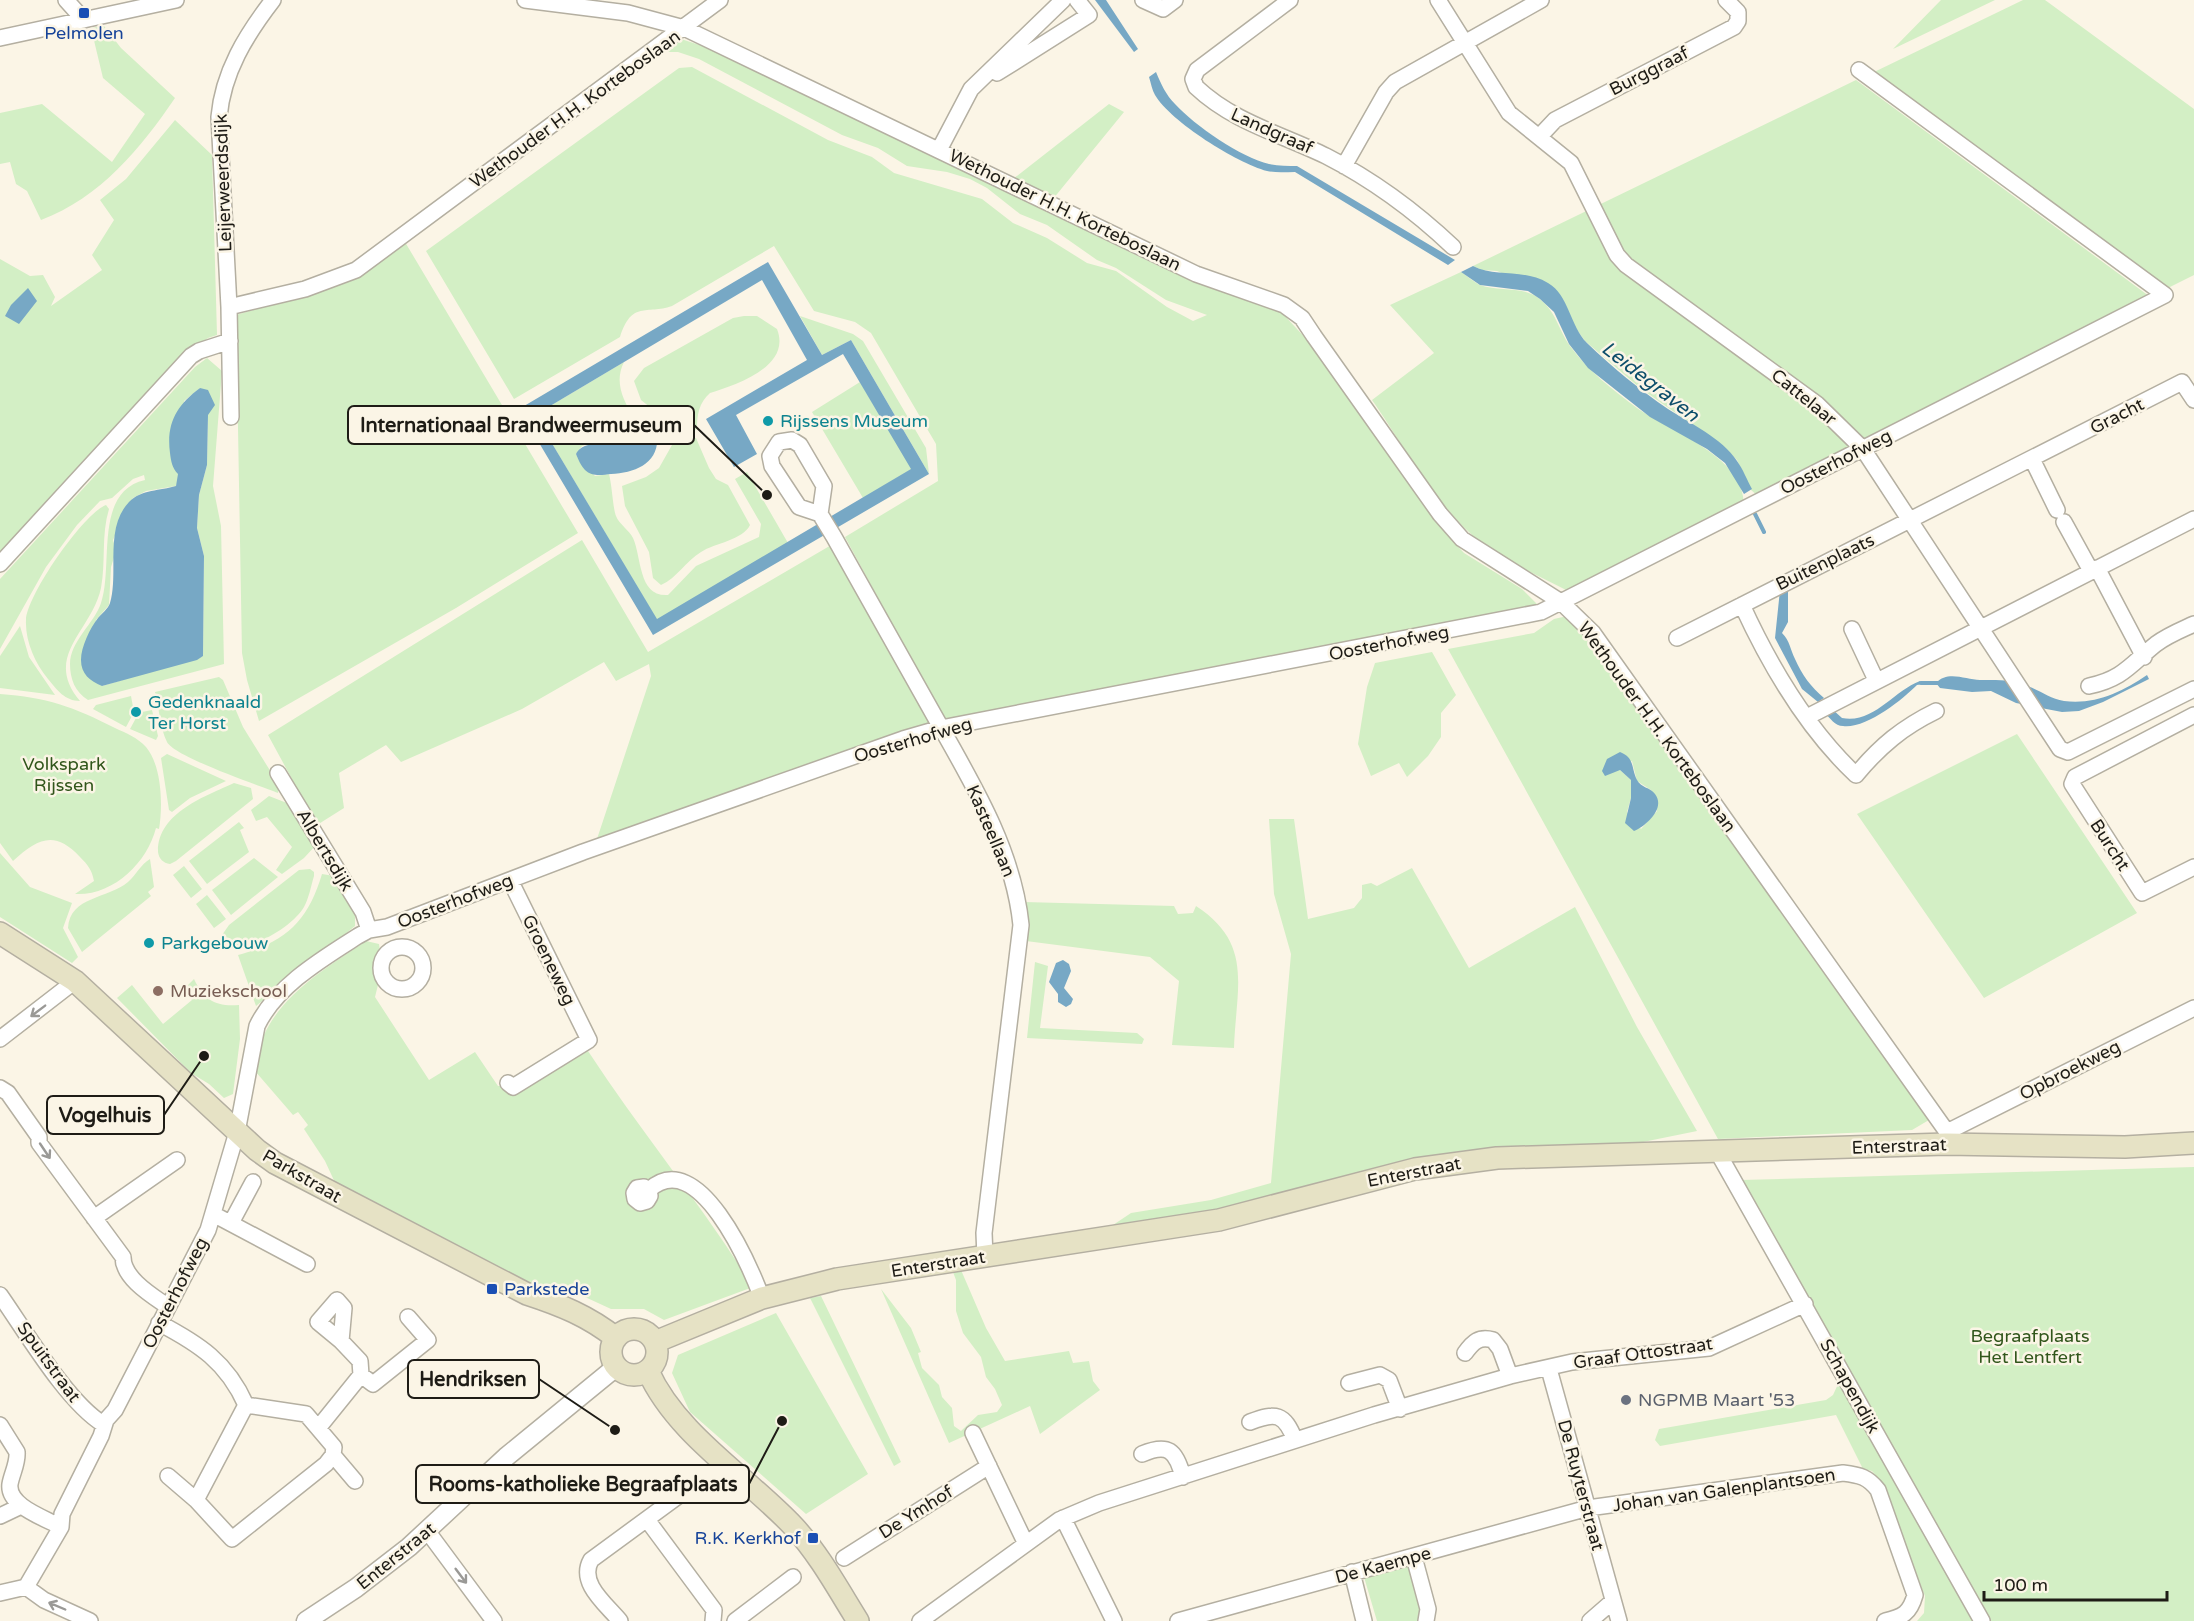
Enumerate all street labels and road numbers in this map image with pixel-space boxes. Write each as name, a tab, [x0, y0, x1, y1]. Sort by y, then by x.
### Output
street label: Wethouder H.H. Korteboslaan	[465, 25, 685, 193]
street label: Burggraaf	[1606, 42, 1693, 100]
street label: Landgraaf	[1227, 103, 1317, 159]
street label: Leijerweerdsdijk	[210, 113, 236, 252]
street label: Wethouder H.H. Korteboslaan	[946, 144, 1184, 276]
street label: Cattelaar	[1767, 364, 1841, 430]
street label: Gracht	[2086, 393, 2148, 439]
street label: Oosterhofweg	[1777, 425, 1895, 499]
street label: Buitenplaats	[1772, 529, 1878, 595]
street label: Wethouder H.H. Korteboslaan	[1573, 617, 1741, 837]
street label: Oosterhofweg	[1327, 621, 1451, 665]
street label: Oosterhofweg	[851, 713, 975, 767]
street label: Kasteellaan	[962, 782, 1020, 880]
street label: Albertsdijk	[292, 805, 358, 895]
street label: Burcht	[2085, 815, 2135, 875]
street label: Oosterhofweg	[394, 869, 516, 933]
street label: Groeneweg	[518, 911, 580, 1009]
street label: Opbroekweg	[2016, 1035, 2124, 1105]
street label: Enterstraat	[1851, 1133, 1947, 1159]
street label: Parkstraat	[259, 1145, 346, 1207]
street label: Enterstraat	[1365, 1152, 1463, 1192]
street label: Oosterhofweg	[138, 1234, 212, 1352]
street label: Enterstraat	[889, 1246, 987, 1282]
street label: Spuitstraat	[13, 1318, 86, 1407]
street label: Graaf Ottostraat	[1572, 1332, 1714, 1374]
street label: Schapendijk	[1815, 1335, 1885, 1437]
street label: De Ruyterstraat	[1553, 1417, 1609, 1553]
street label: Johan van Galenplantsoen	[1611, 1463, 1837, 1517]
street label: De Ymhof	[875, 1480, 957, 1543]
street label: Enterstraat	[352, 1517, 440, 1594]
street label: De Kaempe	[1333, 1542, 1433, 1588]

